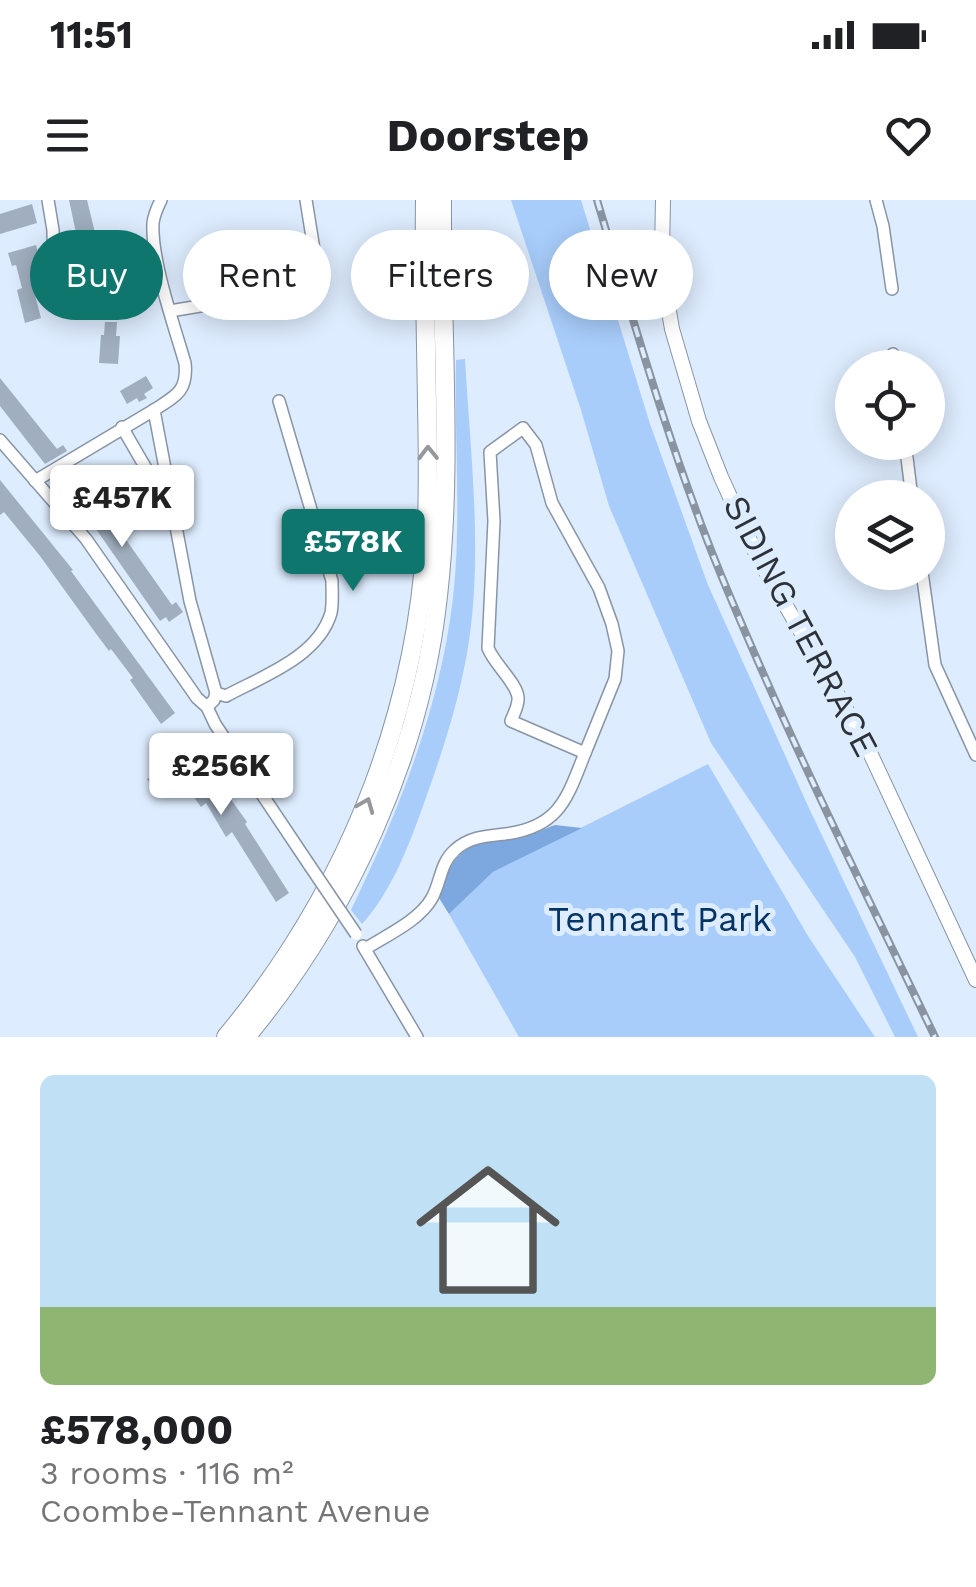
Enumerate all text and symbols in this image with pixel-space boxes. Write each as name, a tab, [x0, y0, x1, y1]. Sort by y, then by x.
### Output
text: 11:51	[50, 13, 133, 57]
icon: menu	[40, 108, 95, 163]
icon: heart	[881, 108, 936, 163]
text: Doorstep	[386, 109, 590, 162]
chip: Buy	[30, 230, 163, 320]
chip: Rent	[183, 230, 331, 320]
chip: Filters	[351, 230, 529, 320]
chip: New	[549, 230, 693, 320]
map controls	[835, 350, 945, 590]
button: locate	[835, 350, 945, 460]
one-way arrow	[417, 444, 439, 460]
pin: £457K	[52, 465, 192, 550]
text: £457K	[72, 478, 172, 516]
button: layers	[835, 480, 945, 590]
street label: SIDING TERRACE	[715, 489, 887, 763]
pin: £578K	[283, 509, 423, 594]
text: £578K	[304, 522, 402, 560]
pin: £256K	[151, 733, 291, 818]
text: £256K	[171, 746, 271, 784]
one-way arrow	[354, 797, 374, 815]
park label: Tennant Park	[548, 898, 772, 940]
icon: home	[398, 1140, 578, 1320]
text: £578,000	[40, 1405, 233, 1454]
text: 3 rooms · 116 m²	[40, 1454, 294, 1492]
text: Coombe-Tennant Avenue	[40, 1492, 431, 1530]

